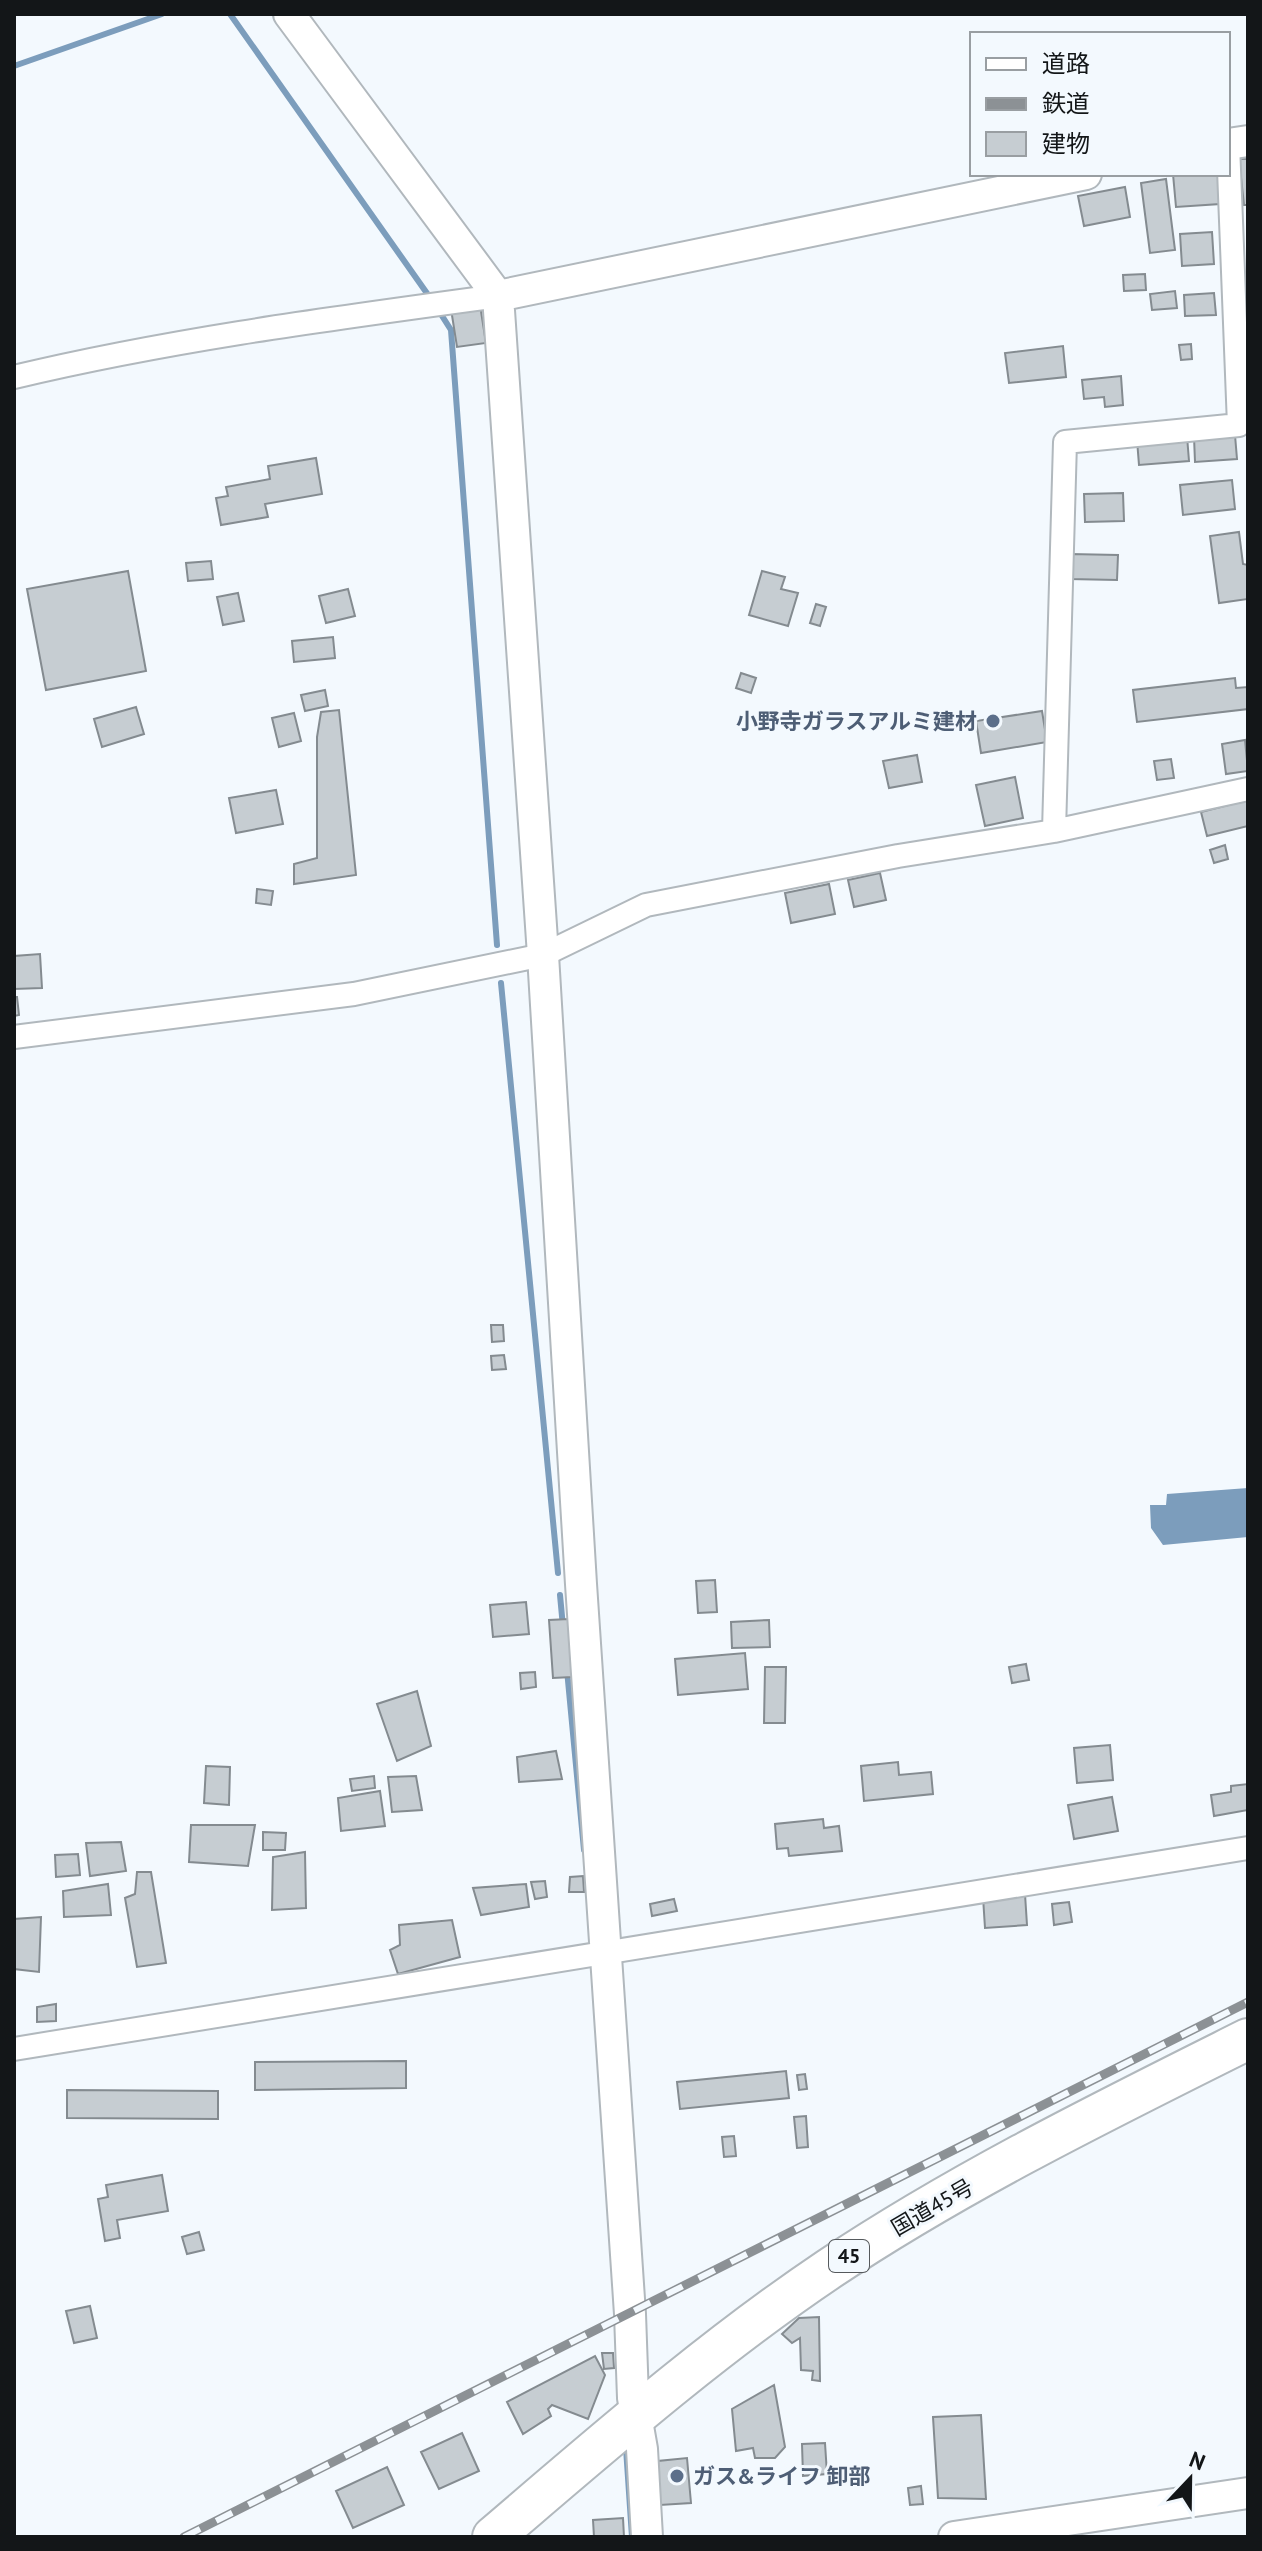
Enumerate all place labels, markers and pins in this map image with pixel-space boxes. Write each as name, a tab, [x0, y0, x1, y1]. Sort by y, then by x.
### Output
place label: 小野寺ガラスアルミ建材	[736, 707, 977, 735]
marker: 小野寺ガラスアルミ建材	[984, 712, 1002, 730]
place label: ガス&ライフ 卸部	[693, 2462, 870, 2490]
marker: ガス&ライフ 卸部	[668, 2467, 686, 2485]

